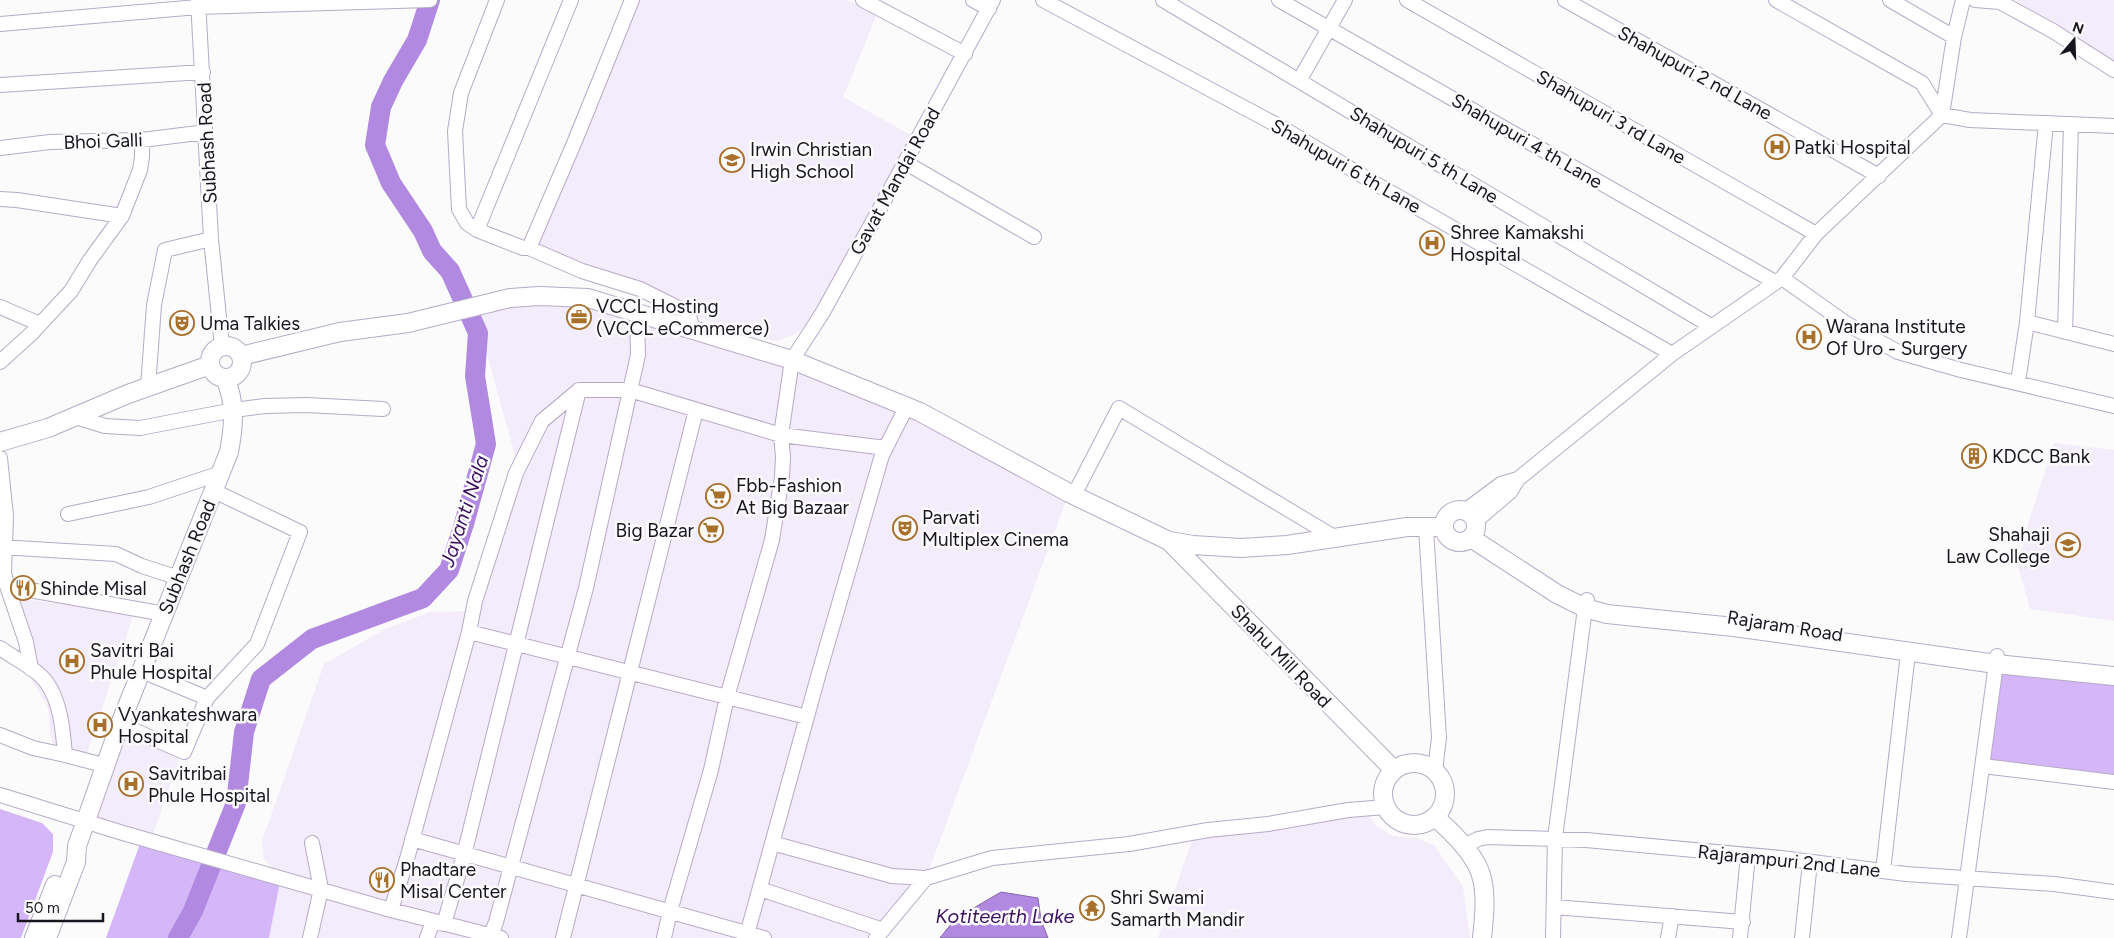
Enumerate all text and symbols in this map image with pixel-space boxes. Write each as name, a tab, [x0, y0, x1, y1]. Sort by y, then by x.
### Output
north arrow	[2049, 15, 2099, 65]
text: N	[2070, 18, 2086, 38]
street label: Shahupuri 2 nd Lane	[1614, 21, 1776, 125]
street label: Shahupuri 3 rd Lane	[1532, 65, 1690, 169]
street label: Subhash Road	[192, 82, 222, 204]
street label: Shahupuri 4 th Lane	[1448, 89, 1606, 193]
street label: Shahupuri 5 th Lane	[1346, 102, 1502, 208]
street label: Gavat Mandai Road	[845, 103, 945, 259]
street label: Shahupuri 6 th Lane	[1267, 114, 1425, 218]
street label: Bhoi Galli	[63, 128, 143, 154]
hospital icon: Patki Hospital	[1764, 134, 1790, 160]
place label: Patki Hospital	[1794, 136, 1911, 159]
place label: Irwin Christian High School	[750, 138, 872, 183]
school or university icon: Irwin Christian High School	[719, 147, 745, 173]
place label: Shree Kamakshi Hospital	[1450, 221, 1584, 266]
hospital icon: Shree Kamakshi Hospital	[1419, 230, 1445, 256]
place label: VCCL Hosting (VCCL eCommerce)	[596, 295, 769, 340]
office icon: VCCL Hosting (VCCL eCommerce)	[566, 304, 592, 330]
theatre icon: Uma Talkies	[169, 310, 195, 336]
place label: Uma Talkies	[200, 312, 300, 335]
place label: Warana Institute Of Uro - Surgery	[1826, 315, 1967, 360]
hospital icon: Warana Institute Of Uro - Surgery	[1796, 324, 1822, 350]
building icon: KDCC Bank	[1961, 443, 1987, 469]
place label: KDCC Bank	[1992, 445, 2091, 468]
water label: Jayanti Nala	[434, 452, 493, 571]
place label: Fbb-Fashion At Big Bazaar	[736, 474, 850, 519]
supermarket icon: Fbb-Fashion At Big Bazaar	[705, 483, 731, 509]
street label: Subhash Road	[154, 496, 220, 618]
place label: Parvati Multiplex Cinema	[922, 506, 1069, 551]
theatre icon: Parvati Multiplex Cinema	[892, 515, 918, 541]
supermarket icon: Big Bazar	[698, 517, 724, 543]
place label: Big Bazar	[615, 519, 695, 542]
place label: Shahaji Law College	[1946, 523, 2050, 568]
school or university icon: Shahaji Law College	[2055, 532, 2081, 558]
restaurant icon: Shinde Misal	[10, 575, 36, 601]
place label: Shinde Misal	[40, 577, 147, 600]
street label: Shahu Mill Road	[1226, 599, 1336, 713]
street label: Rajaram Road	[1725, 605, 1845, 647]
place label: Savitri Bai Phule Hospital	[90, 639, 212, 684]
hospital icon: Savitri Bai Phule Hospital	[59, 648, 85, 674]
place label: Vyankateshwara Hospital	[118, 703, 257, 748]
hospital icon: Vyankateshwara Hospital	[87, 712, 113, 738]
place label: Savitribai Phule Hospital	[148, 762, 270, 807]
hospital icon: Savitribai Phule Hospital	[118, 771, 144, 797]
street label: Rajarampuri 2nd Lane	[1696, 840, 1882, 882]
place label: Phadtare Misal Center	[400, 858, 507, 903]
restaurant icon: Phadtare Misal Center	[369, 867, 395, 893]
place label: Shri Swami Samarth Mandir	[1110, 886, 1245, 931]
scale bar	[18, 890, 102, 922]
temple icon: Shri Swami Samarth Mandir	[1079, 895, 1105, 921]
text: 50 m	[25, 899, 60, 917]
water label: Kotiteerth Lake	[936, 904, 1074, 928]

